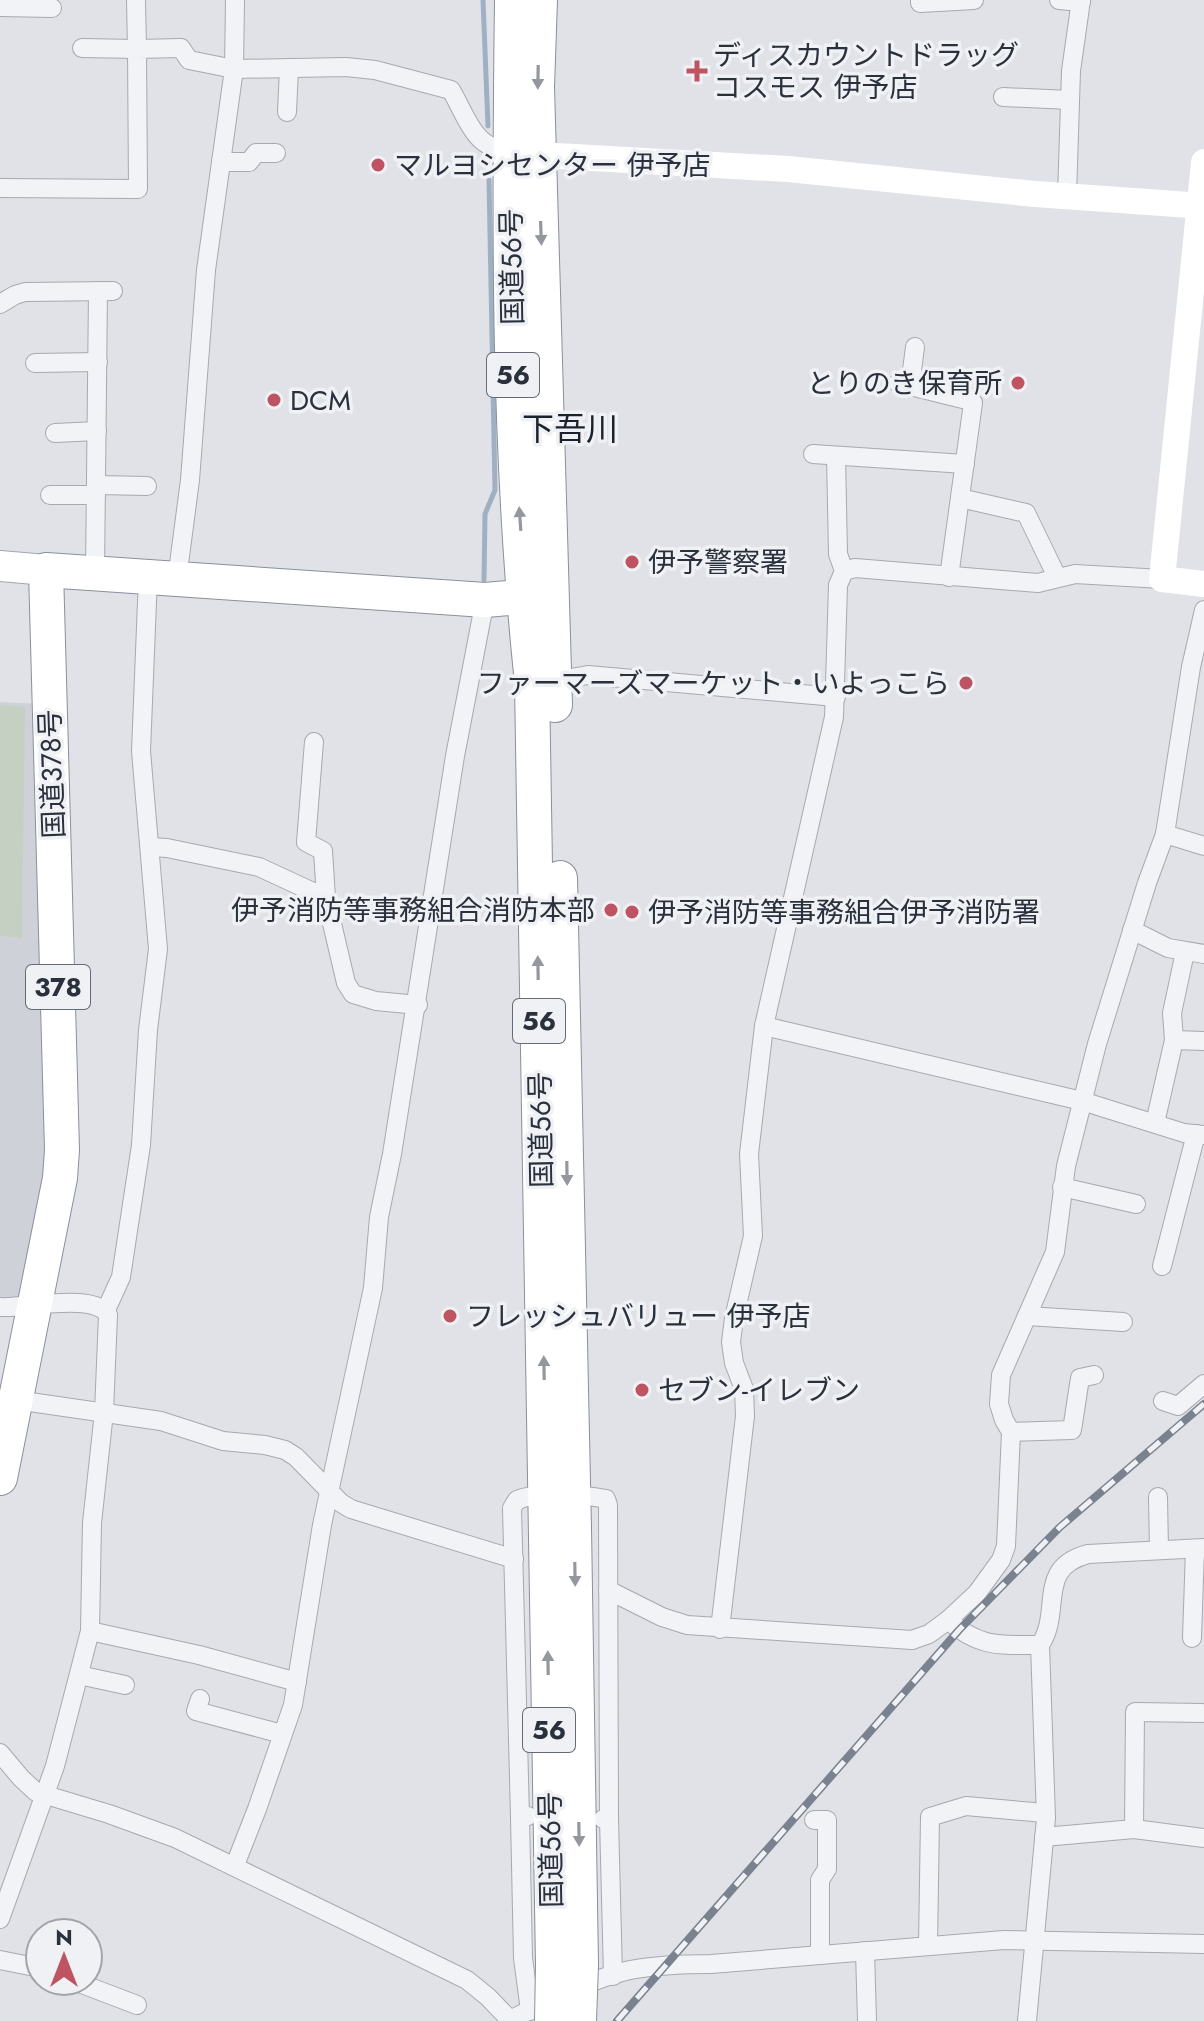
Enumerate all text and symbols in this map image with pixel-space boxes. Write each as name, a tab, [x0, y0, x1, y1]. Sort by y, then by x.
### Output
place label: ディスカウントドラッグ コスモス 伊予店	[713, 35, 1019, 108]
marker: ディスカウントドラッグ コスモス 伊予店	[688, 62, 706, 80]
one-way arrow	[531, 65, 544, 90]
place label: マルヨシセンター 伊予店	[394, 145, 710, 186]
marker: マルヨシセンター 伊予店	[369, 156, 387, 174]
street label: 国道56号	[490, 209, 534, 325]
one-way arrow	[535, 221, 548, 246]
road number: 56	[487, 353, 539, 397]
place label: とりのき保育所	[807, 363, 1002, 404]
marker: とりのき保育所	[1009, 374, 1027, 392]
place label: DCM	[290, 380, 351, 421]
marker: DCM	[265, 391, 283, 409]
district label: 下吾川	[522, 406, 618, 452]
one-way arrow	[513, 506, 526, 531]
place label: 伊予警察署	[648, 542, 788, 583]
marker: 伊予警察署	[623, 553, 641, 571]
place label: ファーマーズマーケット・いよっこら	[477, 663, 950, 704]
marker: ファーマーズマーケット・いよっこら	[957, 674, 975, 692]
street label: 国道378号	[29, 709, 75, 839]
place label: 伊予消防等事務組合消防本部	[231, 890, 595, 931]
place label: 伊予消防等事務組合伊予消防署	[648, 892, 1040, 933]
marker: 伊予消防等事務組合消防本部	[602, 901, 620, 919]
marker: 伊予消防等事務組合伊予消防署	[623, 903, 641, 921]
one-way arrow	[532, 955, 544, 980]
road number: 378	[26, 965, 90, 1009]
road number: 56	[513, 999, 565, 1043]
street label: 国道56号	[519, 1072, 563, 1188]
one-way arrow	[561, 1161, 573, 1186]
place label: フレッシュバリュー 伊予店	[466, 1296, 810, 1337]
marker: フレッシュバリュー 伊予店	[441, 1307, 459, 1325]
one-way arrow	[538, 1355, 550, 1380]
place label: セブン-イレブン	[658, 1370, 860, 1411]
marker: セブン-イレブン	[633, 1381, 651, 1399]
one-way arrow	[569, 1562, 581, 1587]
one-way arrow	[542, 1650, 554, 1675]
road number: 56	[523, 1708, 575, 1752]
street label: 国道56号	[529, 1792, 573, 1908]
one-way arrow	[573, 1822, 585, 1847]
north arrow	[24, 1917, 104, 1997]
text: N	[55, 1921, 73, 1953]

